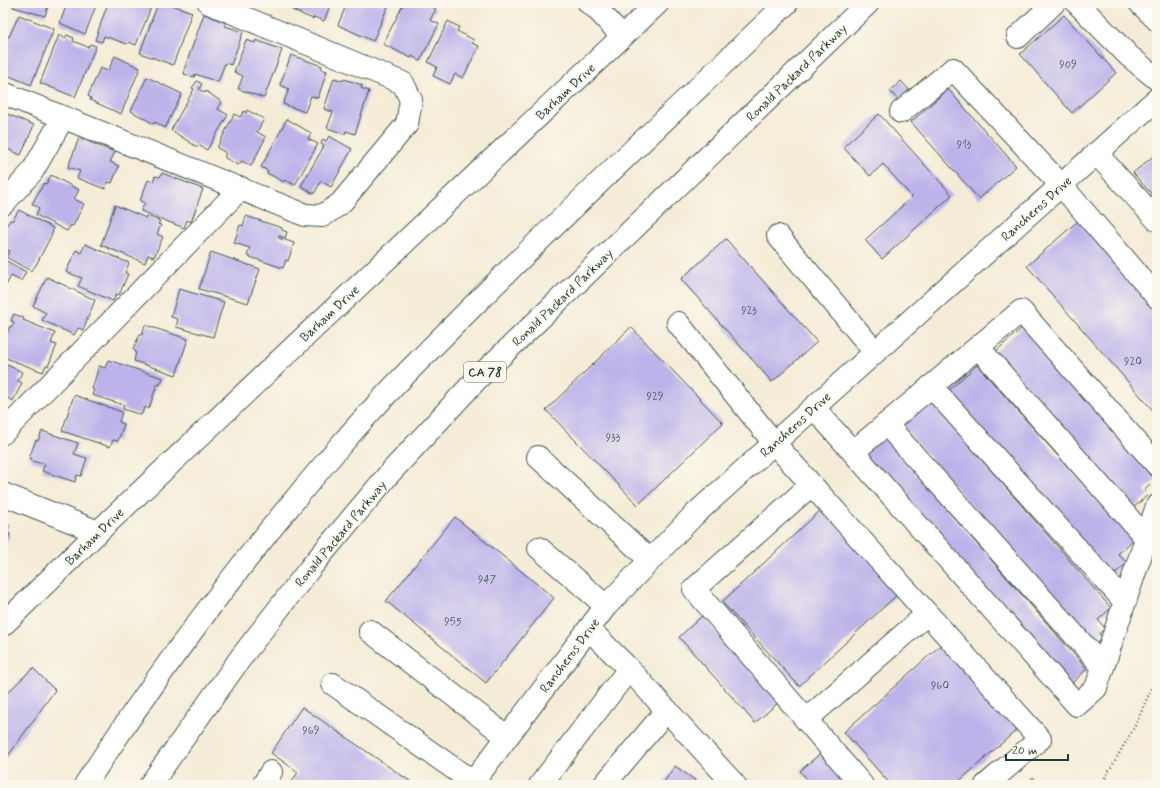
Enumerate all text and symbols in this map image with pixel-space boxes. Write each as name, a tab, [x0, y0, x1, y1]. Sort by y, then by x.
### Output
street label: Ronald Packard Parkway	[743, 20, 851, 126]
house number: 909	[1059, 58, 1077, 72]
street label: Barham Drive	[533, 60, 600, 124]
house number: 913	[957, 138, 972, 152]
street label: Rancheros Drive	[998, 173, 1076, 245]
street label: Ronald Packard Parkway	[509, 245, 617, 351]
street label: Barham Drive	[297, 282, 364, 346]
house number: 923	[741, 304, 757, 318]
house number: 920	[1124, 355, 1142, 369]
road number: CA 78	[464, 362, 506, 382]
street label: Rancheros Drive	[757, 389, 835, 461]
house number: 929	[647, 390, 664, 404]
house number: 933	[606, 431, 621, 445]
street label: Ronald Packard Parkway	[292, 477, 391, 591]
street label: Barham Drive	[62, 505, 128, 569]
house number: 947	[478, 573, 496, 587]
house number: 955	[444, 615, 462, 629]
street label: Rancheros Drive	[536, 615, 604, 697]
house number: 960	[931, 679, 949, 693]
house number: 969	[302, 724, 320, 738]
scale bar	[1006, 736, 1068, 762]
text: 20 m	[1012, 743, 1038, 759]

